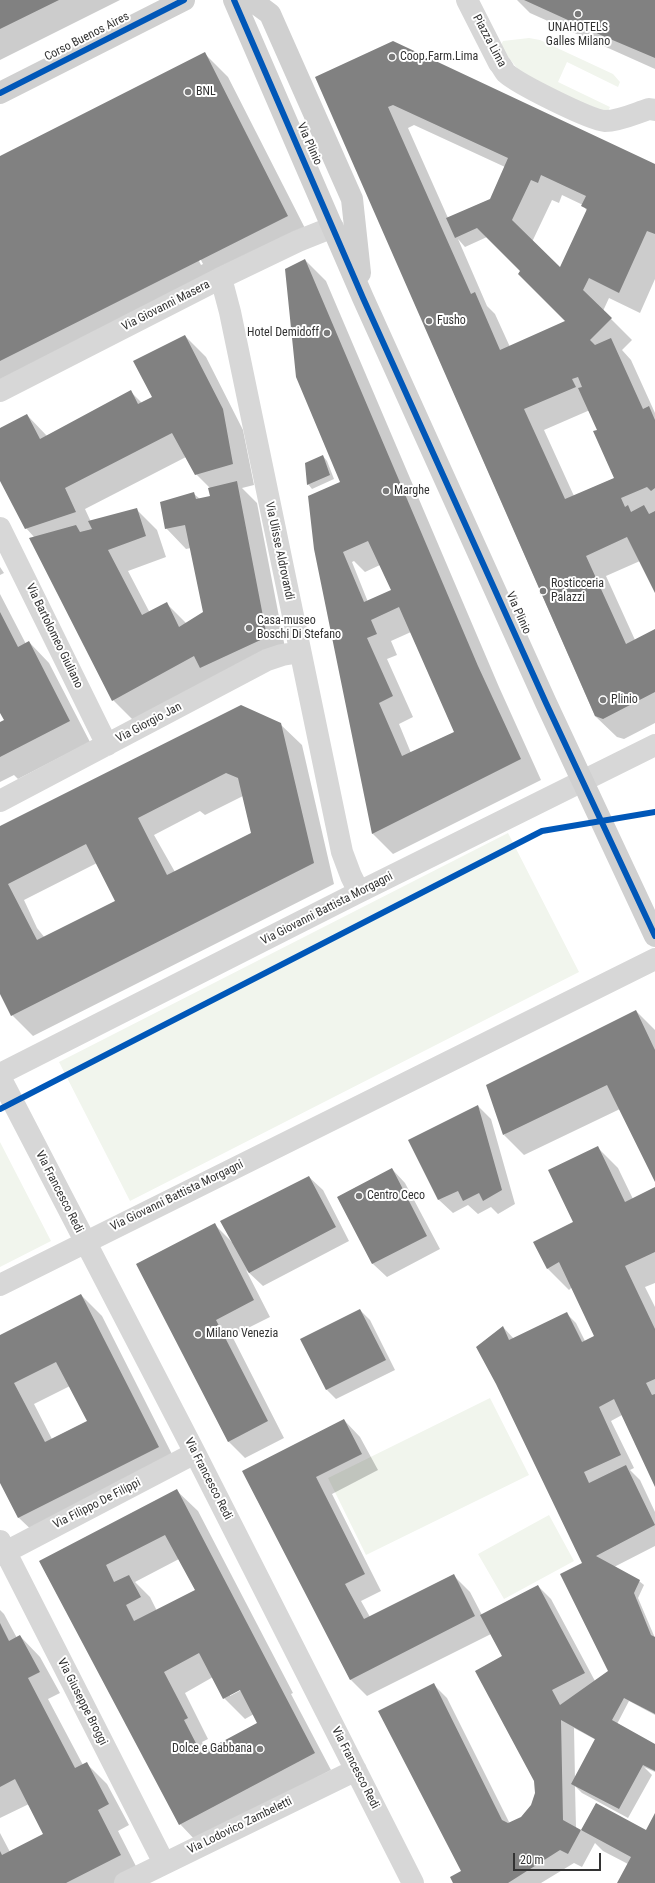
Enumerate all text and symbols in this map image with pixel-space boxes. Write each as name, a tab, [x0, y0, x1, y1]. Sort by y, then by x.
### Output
street label: Corso Buenos Aires	[42, 9, 132, 65]
marker: UNAHOTELS Galles Milano	[573, 9, 583, 19]
street label: Piazza Lima	[469, 12, 509, 70]
place label: UNAHOTELS Galles Milano	[546, 21, 610, 49]
place label: Coop.Farm.Lima	[400, 50, 478, 64]
marker: Coop.Farm.Lima	[387, 52, 397, 62]
place label: BNL	[196, 85, 216, 99]
marker: BNL	[183, 87, 193, 97]
street label: Via Plinio	[293, 121, 325, 167]
street label: Via Giovanni Masera	[120, 278, 212, 334]
place label: Fusho	[437, 314, 466, 328]
marker: Fusho	[424, 316, 434, 326]
place label: Hotel Demidoff	[247, 326, 319, 340]
marker: Hotel Demidoff	[322, 328, 332, 338]
place label: Marghe	[394, 484, 430, 498]
marker: Marghe	[381, 486, 391, 496]
street label: Via Ulisse Aldrovandi	[262, 501, 296, 601]
place label: Rosticceria Palazzi	[551, 577, 604, 605]
street label: Via Bartolomeo Giuliano	[22, 581, 86, 691]
marker: Rosticceria Palazzi	[538, 586, 548, 596]
street label: Via Plinio	[502, 590, 534, 636]
place label: Casa-museo Boschi Di Stefano	[257, 614, 341, 642]
marker: Casa-museo Boschi Di Stefano	[244, 623, 254, 633]
place label: Plinio	[611, 693, 638, 707]
marker: Plinio	[598, 695, 608, 705]
street label: Via Giorgio Jan	[114, 700, 184, 746]
street label: Via Giovanni Battista Morgagni	[259, 869, 395, 949]
street label: Via Francesco Redi	[32, 1149, 86, 1235]
street label: Via Giovanni Battista Morgagni	[108, 1157, 246, 1235]
place label: Centro Ceco	[367, 1189, 425, 1203]
marker: Centro Ceco	[354, 1191, 364, 1201]
place label: Milano Venezia	[206, 1327, 278, 1341]
marker: Milano Venezia	[193, 1329, 203, 1339]
street label: Via Francesco Redi	[181, 1436, 235, 1522]
street label: Via Filippo De Filippi	[51, 1476, 143, 1532]
street label: Via Giuseppe Broggi	[54, 1656, 110, 1748]
street label: Via Francesco Redi	[328, 1725, 382, 1811]
place label: Dolce e Gabbana	[172, 1742, 252, 1756]
marker: Dolce e Gabbana	[255, 1744, 265, 1754]
street label: Via Lodovico Zambeletti	[185, 1794, 295, 1858]
scale bar	[515, 1845, 603, 1871]
text: 20 m	[520, 1853, 544, 1867]

